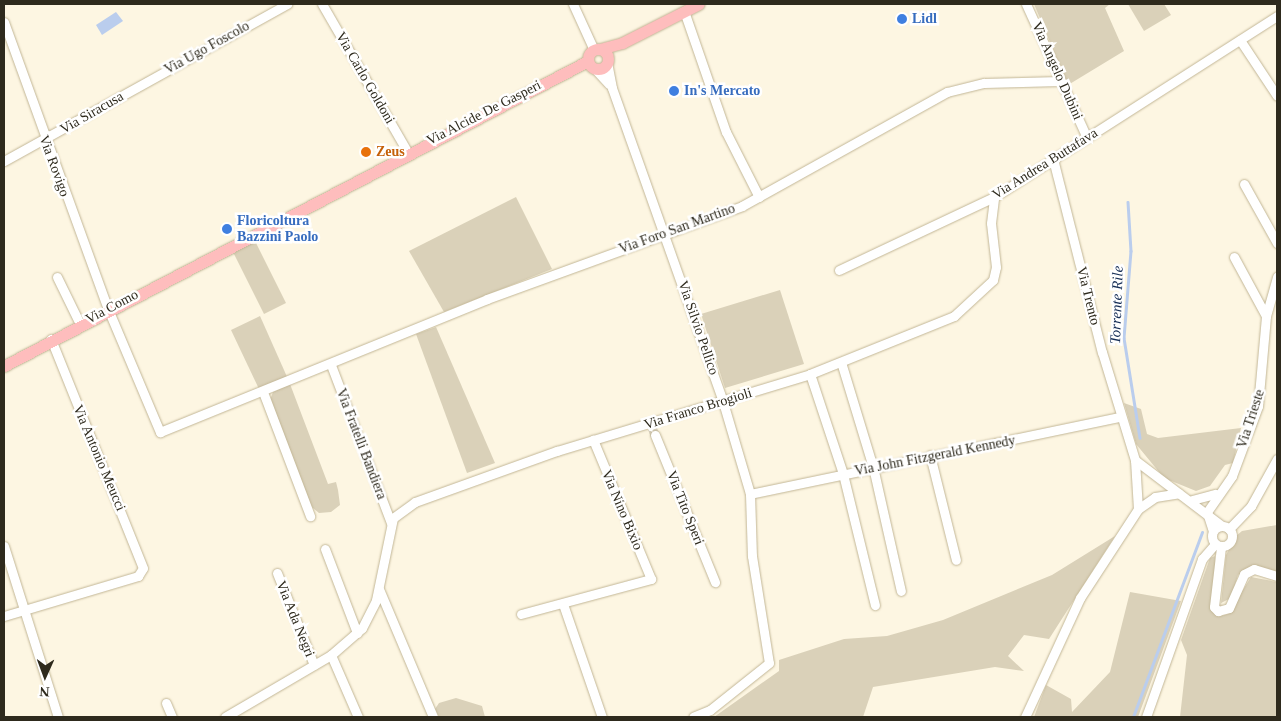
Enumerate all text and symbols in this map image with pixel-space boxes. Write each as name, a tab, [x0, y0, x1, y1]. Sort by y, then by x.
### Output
place label: Lidl	[912, 11, 937, 27]
marker: Lidl	[896, 13, 908, 25]
street label: Via Ugo Foscolo	[161, 18, 253, 78]
street label: Via Angelo Dubini	[1028, 19, 1086, 123]
street label: Via Carlo Goldoni	[332, 29, 398, 127]
street label: Via Alcide De Gasperi	[424, 77, 544, 149]
place label: In's Mercato	[684, 83, 760, 99]
marker: In's Mercato	[668, 85, 680, 97]
street label: Via Siracusa	[57, 88, 127, 138]
street label: Via Andrea Buttafava	[989, 125, 1101, 203]
street label: Via Rovigo	[35, 133, 73, 199]
place label: Zeus	[376, 144, 405, 160]
marker: Zeus	[360, 146, 372, 158]
street label: Via Foro San Martino	[617, 200, 737, 258]
place label: Floricoltura Bazzini Paolo	[237, 213, 318, 246]
marker: Floricoltura Bazzini Paolo	[221, 223, 233, 235]
street label: Via Trento	[1073, 265, 1103, 327]
water label: Torrente Rile	[1107, 265, 1127, 345]
street label: Via Silvio Pellico	[674, 279, 722, 377]
street label: Via Como	[83, 286, 141, 328]
street label: Via Franco Brogioli	[642, 385, 754, 433]
street label: Via Fratelli Bandiera	[332, 386, 390, 502]
street label: Via Trieste	[1234, 387, 1268, 451]
street label: Via Antonio Meucci	[69, 402, 129, 514]
street label: Via John Fitzgerald Kennedy	[853, 432, 1017, 480]
street label: Via Nino Bixio	[598, 467, 646, 553]
street label: Via Tito Speri	[662, 468, 708, 548]
street label: Via Ada Negri	[272, 578, 318, 660]
north arrow	[20, 651, 70, 701]
text: N	[39, 684, 50, 699]

